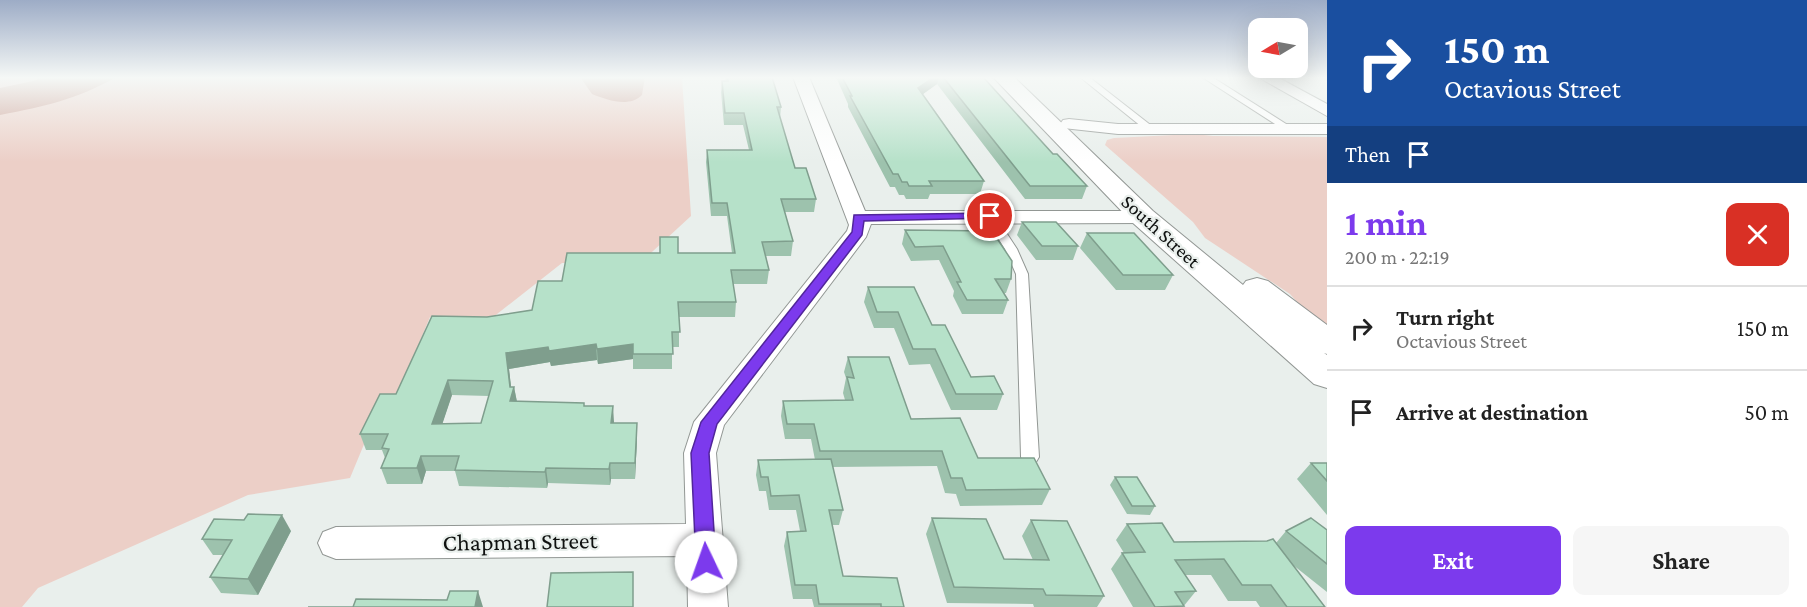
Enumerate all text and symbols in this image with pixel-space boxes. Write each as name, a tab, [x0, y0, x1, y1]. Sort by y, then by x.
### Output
north arrow	[1248, 18, 1308, 78]
map controls	[1248, 18, 1308, 78]
icon: right	[1345, 24, 1423, 102]
text: 150 m	[1444, 25, 1549, 72]
text: Octavious Street	[1444, 74, 1621, 104]
icon: arrive	[1402, 138, 1435, 171]
text: Then	[1345, 142, 1390, 167]
pin	[964, 190, 1015, 241]
street label: South Street	[1117, 190, 1205, 272]
icon: arrive	[973, 199, 1006, 232]
text: 1 min	[1345, 203, 1427, 243]
button: close	[1726, 203, 1789, 266]
text: 200 m · 22:19	[1345, 246, 1450, 268]
text: Turn right	[1396, 305, 1494, 330]
icon: right	[1345, 312, 1378, 345]
text: 150 m	[1737, 316, 1789, 341]
text: Octavious Street	[1396, 330, 1527, 352]
icon: arrive	[1345, 396, 1378, 429]
text: Arrive at destination	[1396, 400, 1588, 425]
text: 50 m	[1744, 400, 1789, 425]
street label: Chapman Street	[442, 526, 599, 556]
button: Exit	[1345, 526, 1561, 595]
button: Share	[1573, 526, 1789, 595]
position arrow	[674, 530, 738, 594]

